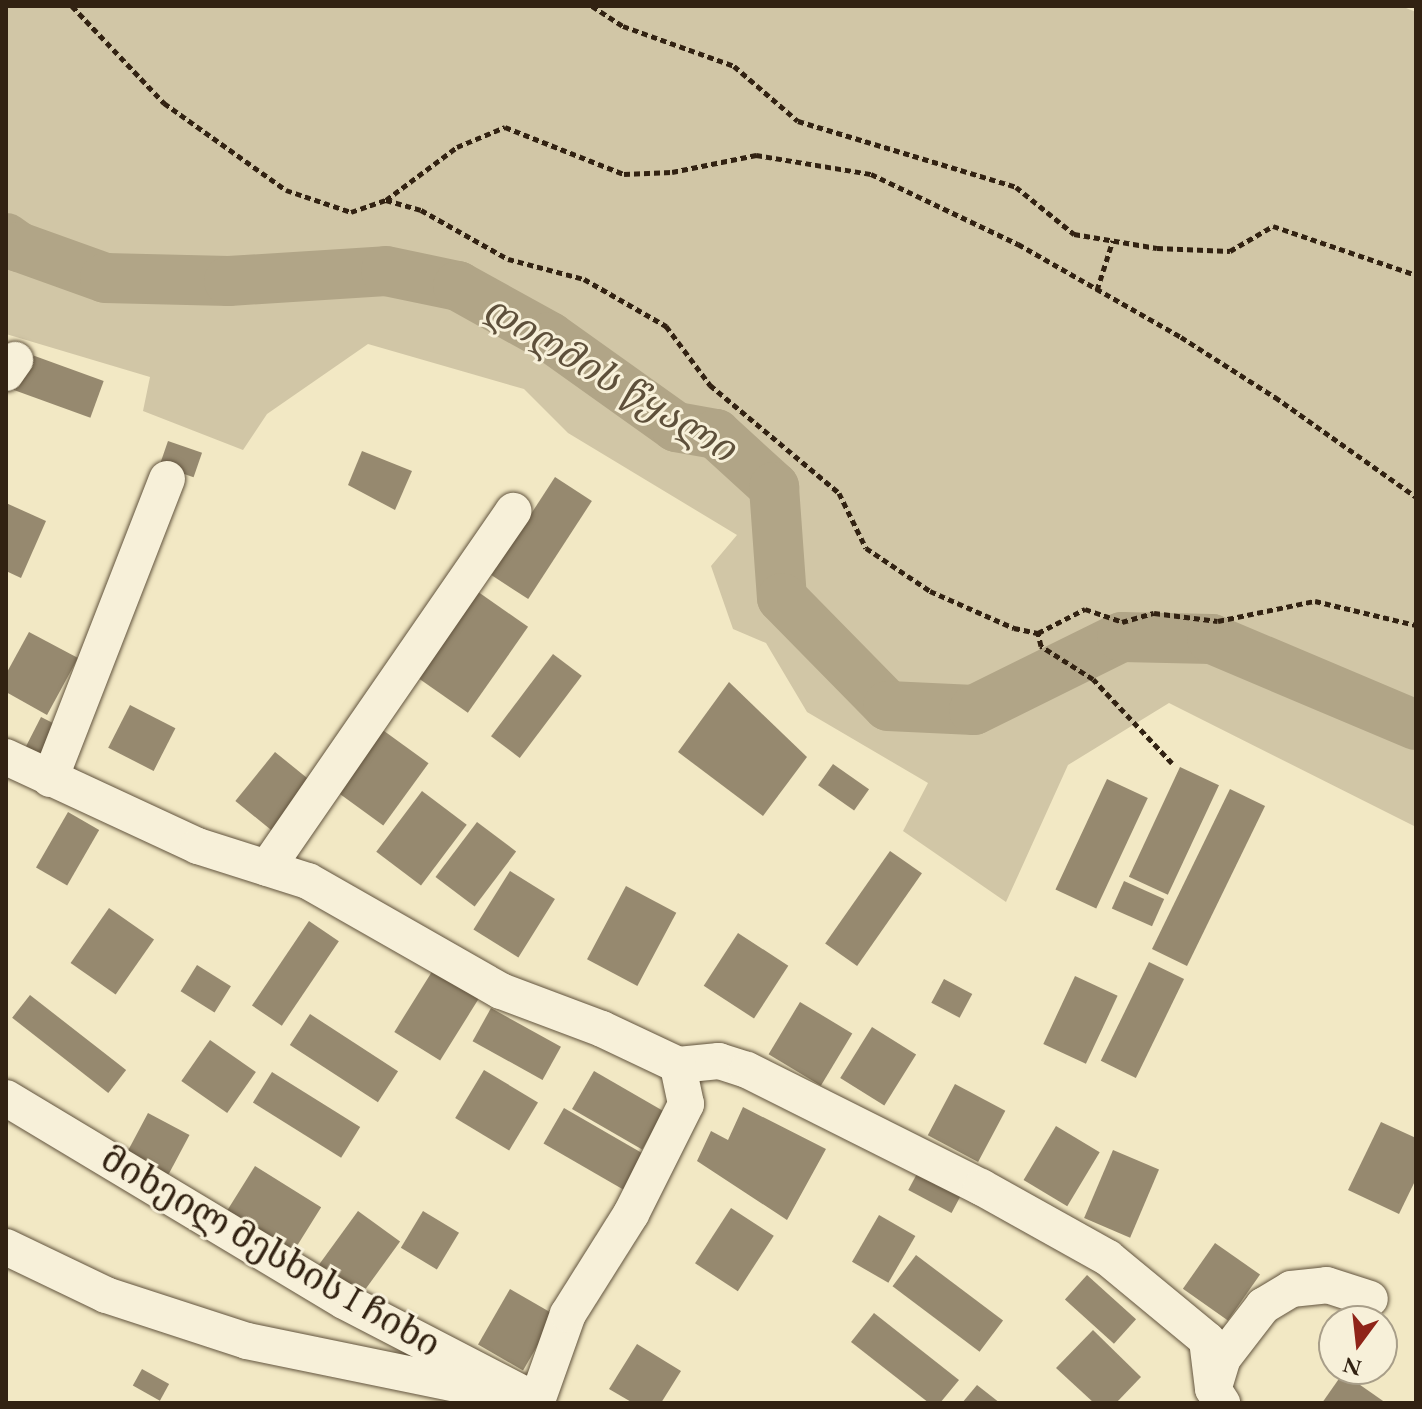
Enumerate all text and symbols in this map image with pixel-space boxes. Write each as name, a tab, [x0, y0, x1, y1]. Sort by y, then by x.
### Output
water label: დიღმის წყალი	[476, 285, 744, 471]
street label: მიხეილ მესხის I ჩიხი	[94, 1136, 448, 1366]
north arrow	[1318, 1305, 1398, 1385]
text: N	[1340, 1350, 1365, 1383]

